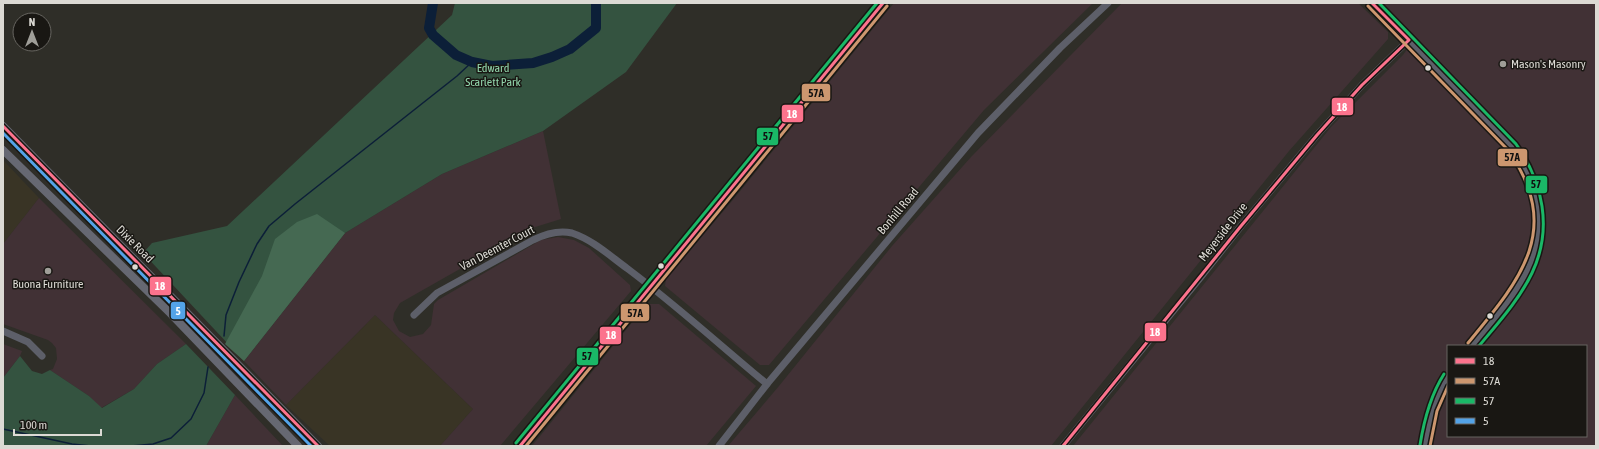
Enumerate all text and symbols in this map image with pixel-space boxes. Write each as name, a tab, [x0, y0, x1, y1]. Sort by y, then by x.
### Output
north arrow	[12, 12, 52, 52]
text: N	[29, 16, 35, 28]
place label: Mason's Masonry	[1511, 57, 1586, 71]
marker: Mason's Masonry	[1498, 59, 1508, 69]
park label: Edward Scarlett Park	[465, 61, 522, 89]
unlabelled marker	[1423, 63, 1433, 73]
line badge: 57A	[801, 83, 831, 102]
text: 57A	[808, 87, 824, 99]
line badge: 18	[1331, 97, 1354, 116]
text: 18	[1337, 101, 1347, 113]
line badge: 18	[781, 104, 804, 123]
text: 18	[787, 108, 797, 120]
line badge: 57	[756, 127, 779, 146]
text: 57	[763, 130, 773, 142]
line badge: 57A	[1497, 148, 1528, 167]
text: 57A	[1504, 151, 1520, 163]
line badge: 57	[1525, 175, 1548, 194]
text: 57	[1531, 178, 1541, 190]
street label: Bonhill Road	[874, 185, 922, 237]
street label: Meyerside Drive	[1196, 200, 1250, 264]
street label: Dixie Road	[113, 222, 157, 266]
street label: Van Deemter Court	[457, 222, 537, 274]
unlabelled marker	[656, 261, 666, 271]
unlabelled marker	[130, 262, 140, 272]
marker: Buona Furniture	[43, 266, 53, 276]
line badge: 18	[149, 276, 172, 296]
place label: Buona Furniture	[12, 277, 84, 291]
text: 18	[155, 280, 165, 292]
line badge: 5	[170, 301, 186, 320]
line badge: 57A	[620, 303, 650, 322]
text: 5	[175, 305, 181, 317]
text: 57A	[627, 307, 643, 319]
unlabelled marker	[1485, 311, 1495, 321]
line badge: 18	[1144, 322, 1167, 342]
line badge: 18	[599, 326, 622, 345]
text: 18	[1150, 326, 1160, 338]
text: 18	[606, 329, 616, 341]
legend	[1447, 345, 1587, 437]
line badge: 57	[576, 347, 599, 366]
text: 57	[582, 350, 592, 362]
text: 18	[1483, 354, 1495, 368]
text: 57A	[1483, 374, 1500, 388]
text: 57	[1483, 394, 1495, 408]
scale bar	[14, 411, 101, 437]
text: 5	[1483, 414, 1489, 428]
text: 100 m	[20, 418, 47, 432]

